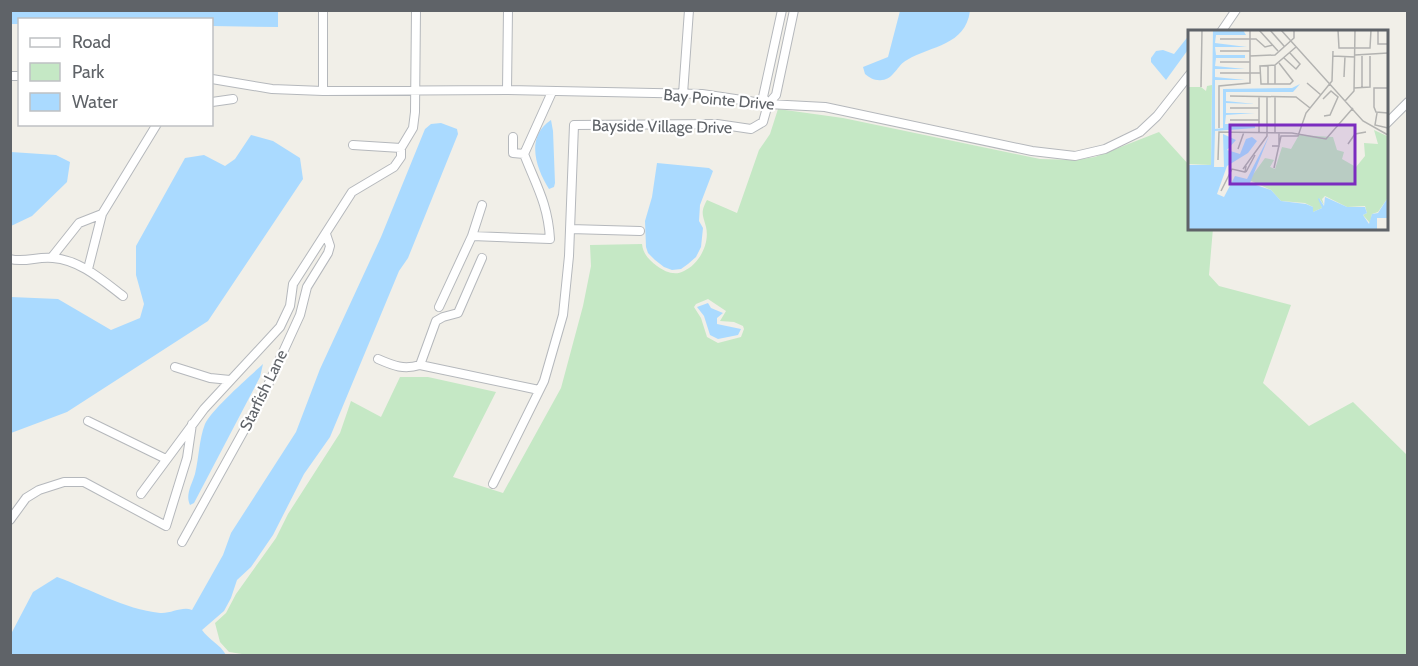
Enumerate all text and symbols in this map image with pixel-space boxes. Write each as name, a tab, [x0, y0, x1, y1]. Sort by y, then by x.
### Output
legend	[18, 18, 213, 126]
inset map	[1188, 30, 1388, 230]
text: Road	[72, 31, 111, 53]
text: Park	[72, 61, 105, 83]
street label: Bay Pointe Drive	[663, 85, 775, 114]
text: Water	[72, 91, 118, 113]
street label: Bayside Village Drive	[592, 116, 732, 137]
street label: Starfish Lane	[236, 347, 291, 434]

